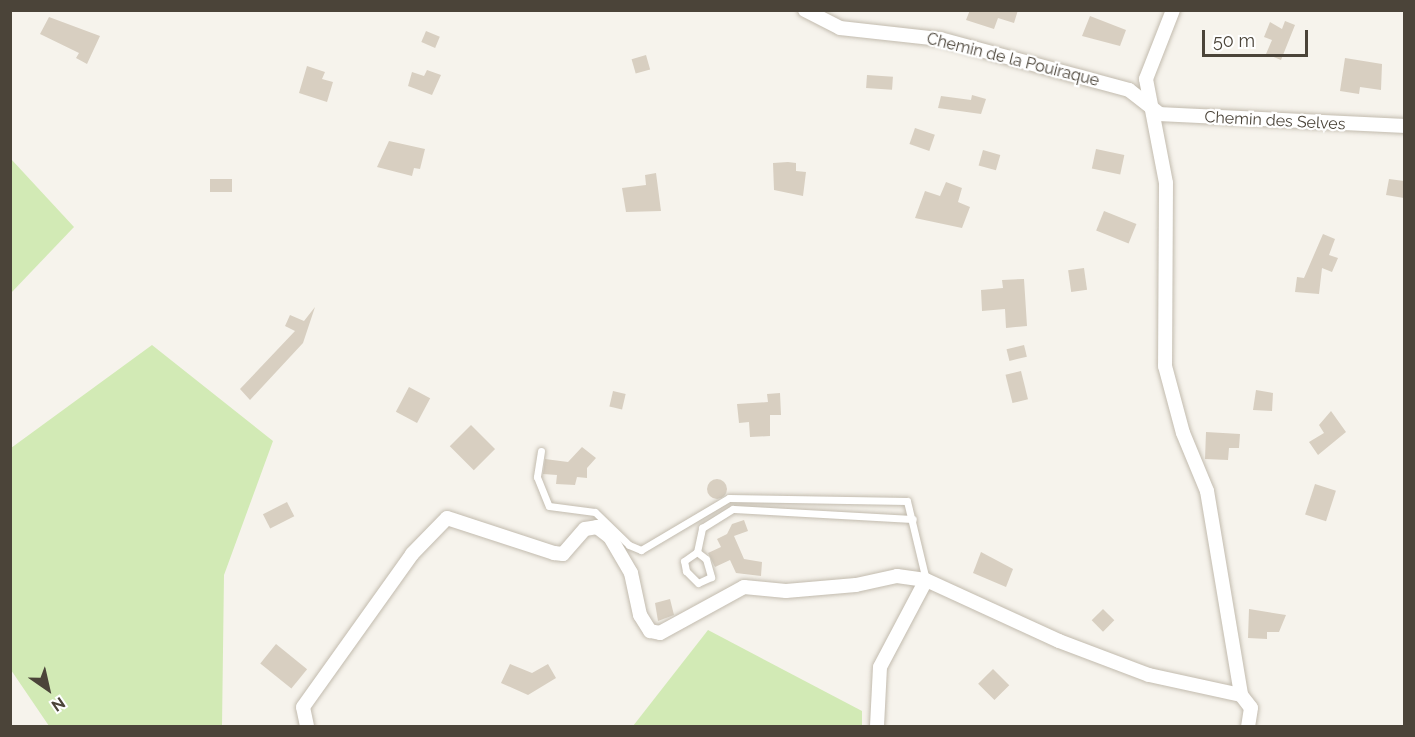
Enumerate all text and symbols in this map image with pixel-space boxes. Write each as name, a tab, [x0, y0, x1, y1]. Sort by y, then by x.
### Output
scale bar	[1205, 18, 1312, 56]
street label: Chemin de la Pouiraque	[925, 29, 1101, 91]
text: 50 m	[1213, 30, 1255, 51]
street label: Chemin des Selves	[1204, 108, 1346, 134]
north arrow	[18, 659, 78, 719]
text: N	[48, 693, 69, 716]

